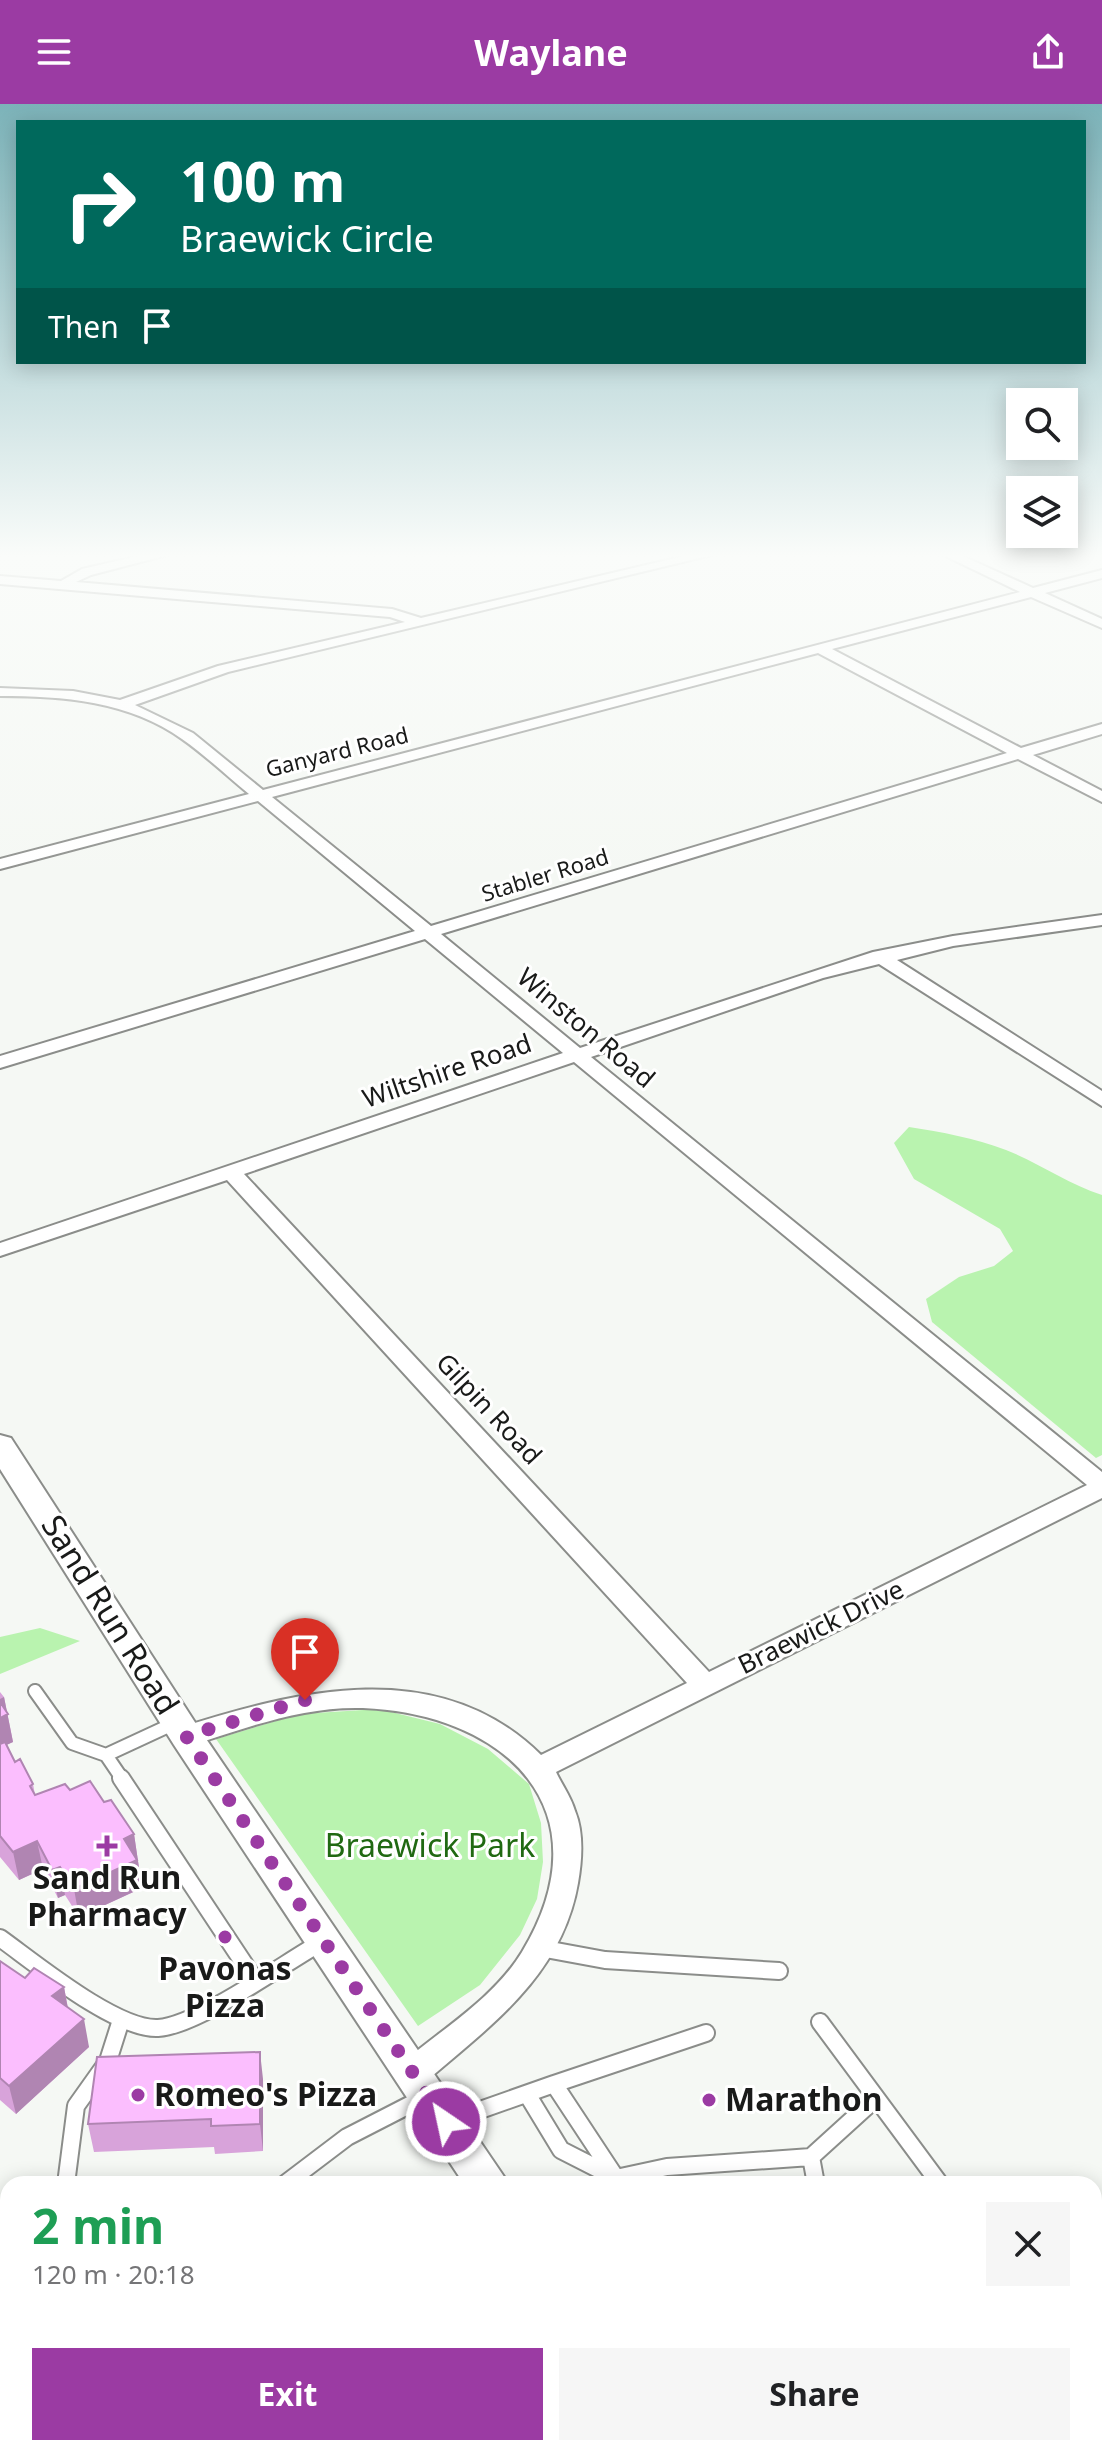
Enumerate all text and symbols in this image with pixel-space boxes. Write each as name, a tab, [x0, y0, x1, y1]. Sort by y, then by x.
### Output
text: Waylane	[474, 28, 628, 77]
icon: menu	[32, 30, 76, 74]
icon: share	[1026, 30, 1070, 74]
text: 100 m	[180, 142, 345, 218]
icon: right	[48, 152, 152, 256]
text: Braewick Circle	[180, 214, 434, 263]
icon: arrive	[135, 304, 179, 348]
text: Then	[48, 306, 119, 347]
map controls	[1006, 388, 1078, 548]
button: search	[1006, 388, 1078, 460]
button: layers	[1006, 476, 1078, 548]
street label: Ganyard Road	[262, 719, 411, 783]
street label: Stabler Road	[477, 840, 612, 908]
street label: Winston Road	[510, 959, 663, 1096]
street label: Wiltshire Road	[357, 1024, 536, 1116]
street label: Gilpin Road	[429, 1345, 551, 1472]
street label: Sand Run Road	[33, 1506, 190, 1722]
street label: Braewick Drive	[732, 1570, 910, 1682]
pin	[271, 1618, 339, 1700]
icon: arrive	[283, 1630, 327, 1674]
park label: Braewick Park	[325, 1823, 535, 1866]
marker: Sand Run Pharmacy	[98, 1837, 116, 1855]
place label: Sand Run Pharmacy	[27, 1855, 187, 1935]
marker: Pavonas Pizza	[216, 1928, 234, 1946]
place label: Pavonas Pizza	[158, 1946, 292, 2026]
place label: Romeo's Pizza	[154, 2072, 377, 2115]
place label: Marathon	[725, 2077, 883, 2120]
position arrow	[404, 2080, 488, 2164]
marker: Romeo's Pizza	[129, 2086, 147, 2104]
marker: Marathon	[700, 2091, 718, 2109]
text: 2 min	[32, 2193, 164, 2258]
button: close	[986, 2202, 1070, 2286]
text: 120 m · 20:18	[32, 2256, 195, 2292]
button: Exit	[32, 2348, 543, 2440]
button: Share	[559, 2348, 1070, 2440]

